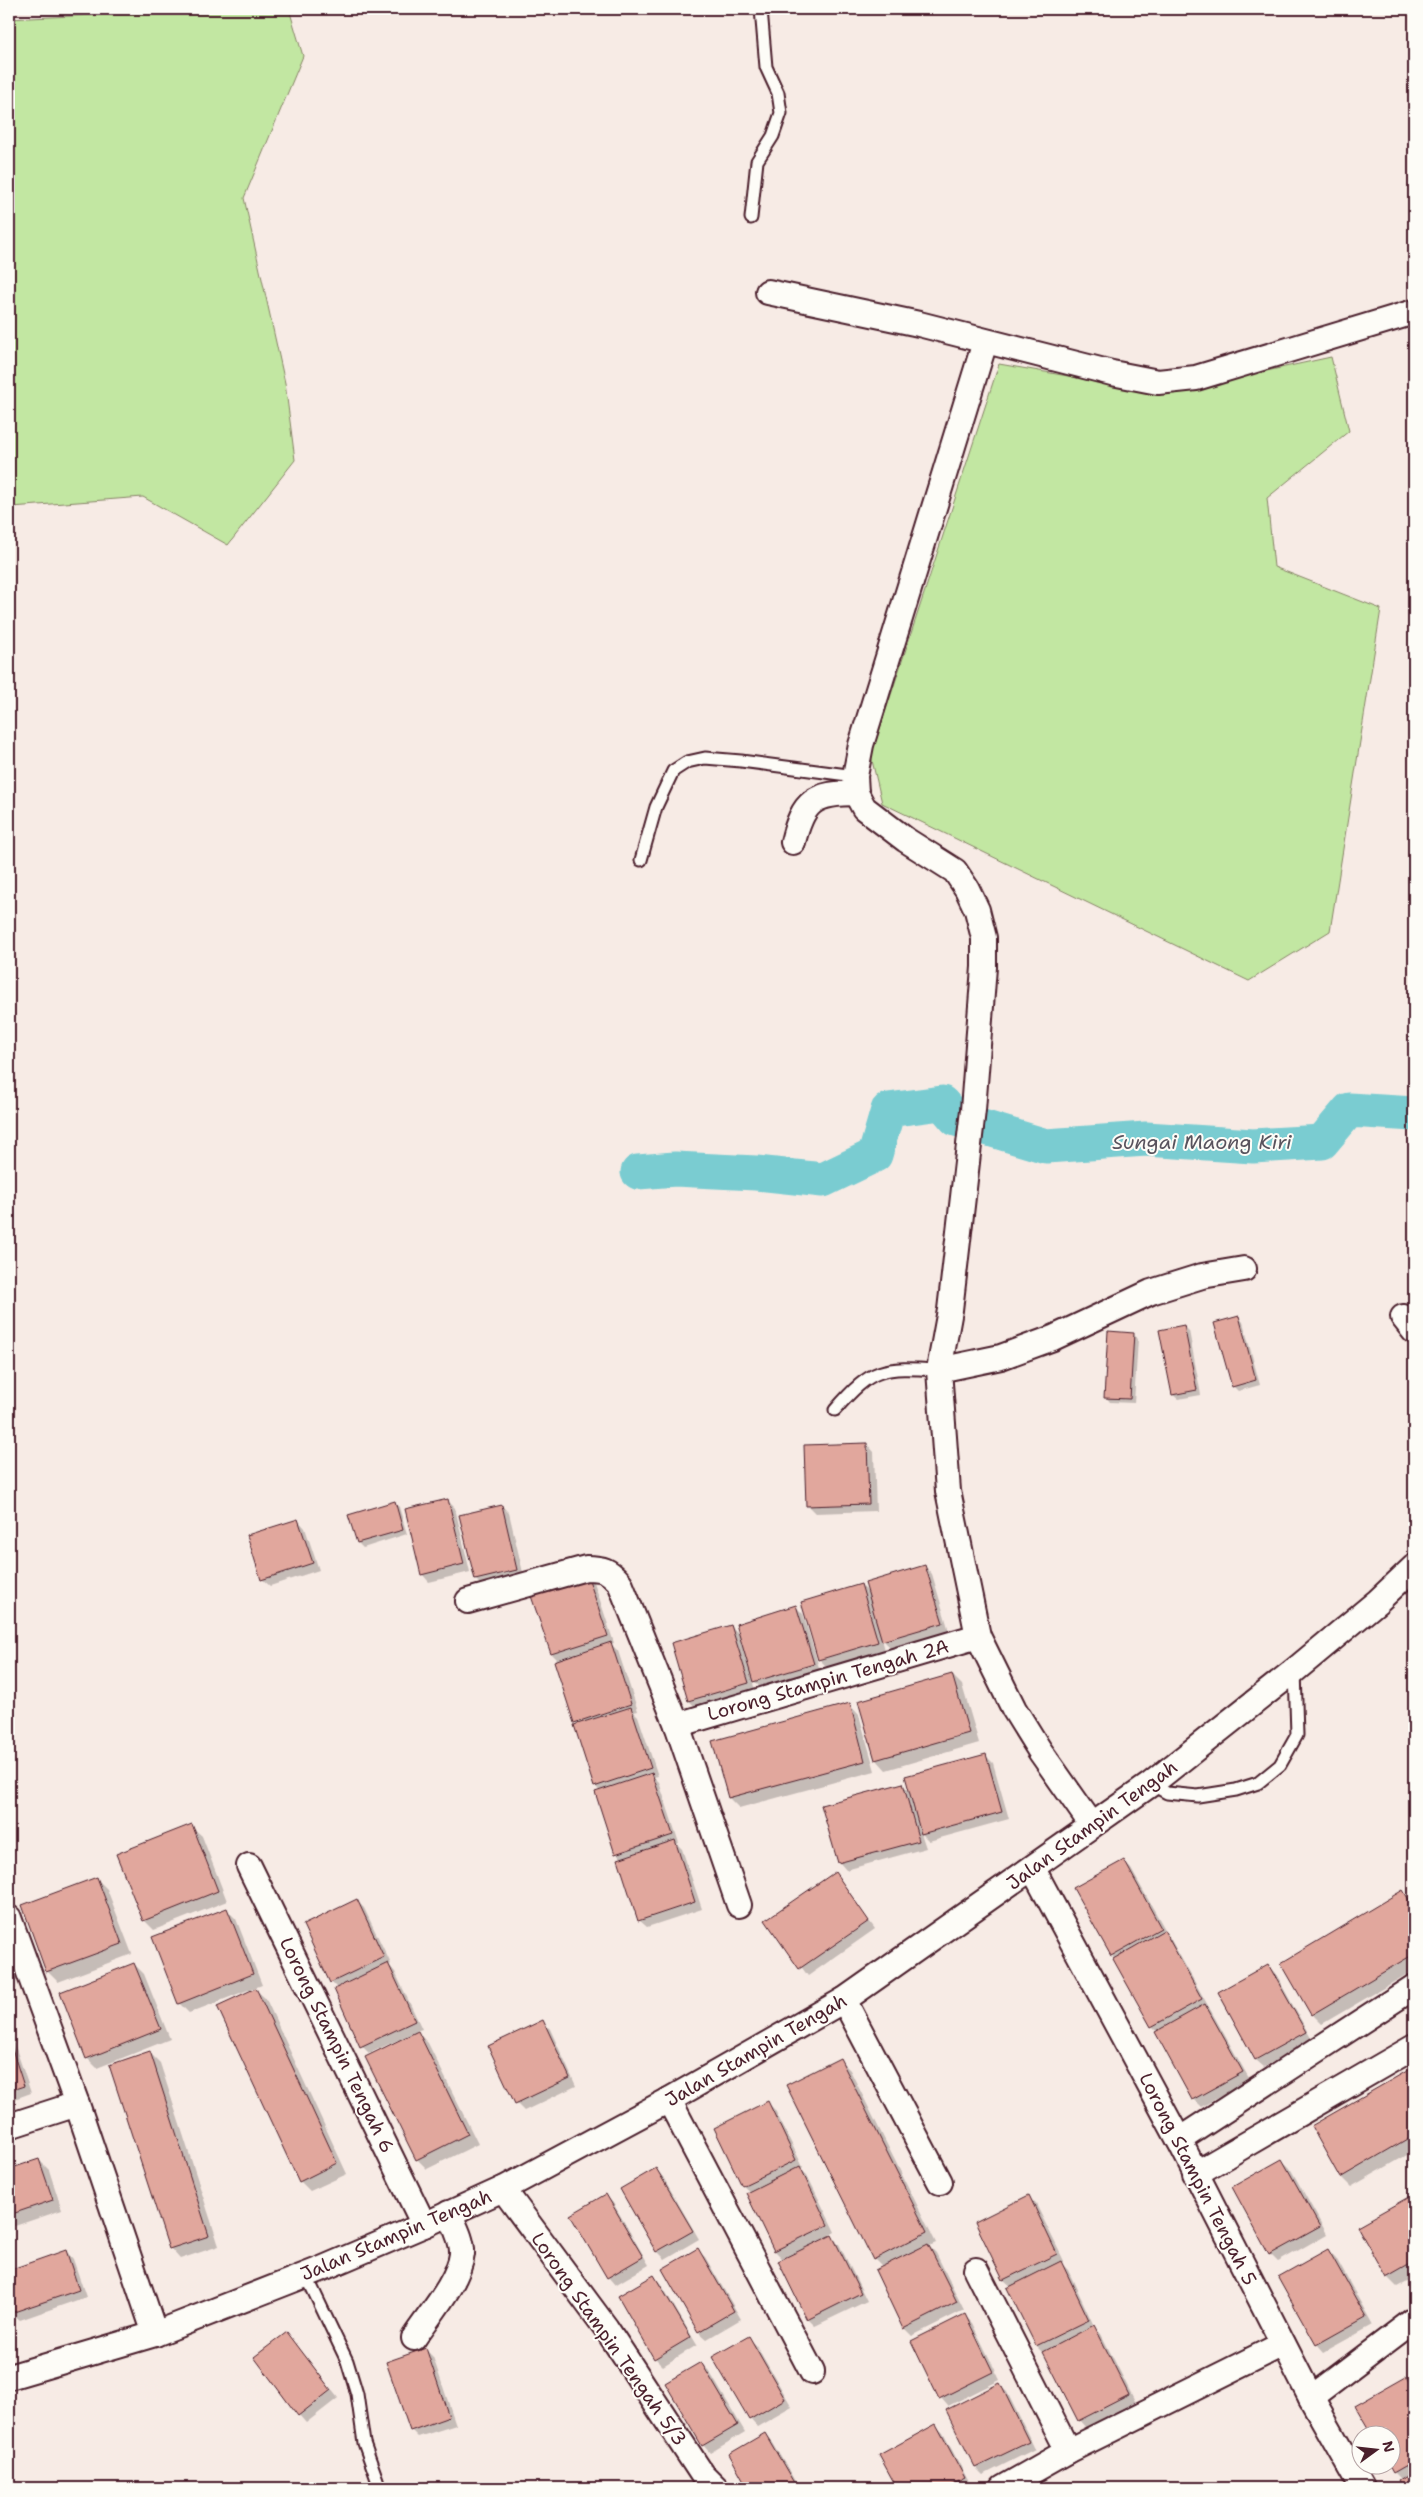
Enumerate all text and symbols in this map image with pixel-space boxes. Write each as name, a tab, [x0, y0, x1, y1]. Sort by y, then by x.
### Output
water label: Sungai Maong Kiri	[1112, 1129, 1292, 1155]
street label: Lorong Stampin Tengah 2A	[704, 1633, 952, 1726]
street label: Jalan Stampin Tengah	[1002, 1754, 1182, 1896]
street label: Lorong Stampin Tengah 6	[274, 1933, 400, 2157]
street label: Jalan Stampin Tengah	[661, 1988, 851, 2112]
street label: Lorong Stampin Tengah 5	[1133, 2068, 1263, 2290]
street label: Jalan Stampin Tengah	[297, 2183, 495, 2287]
street label: Lorong Stampin Tengah 5/3	[526, 2227, 692, 2451]
north arrow	[1350, 2424, 1400, 2474]
text: N	[1378, 2439, 1399, 2454]

